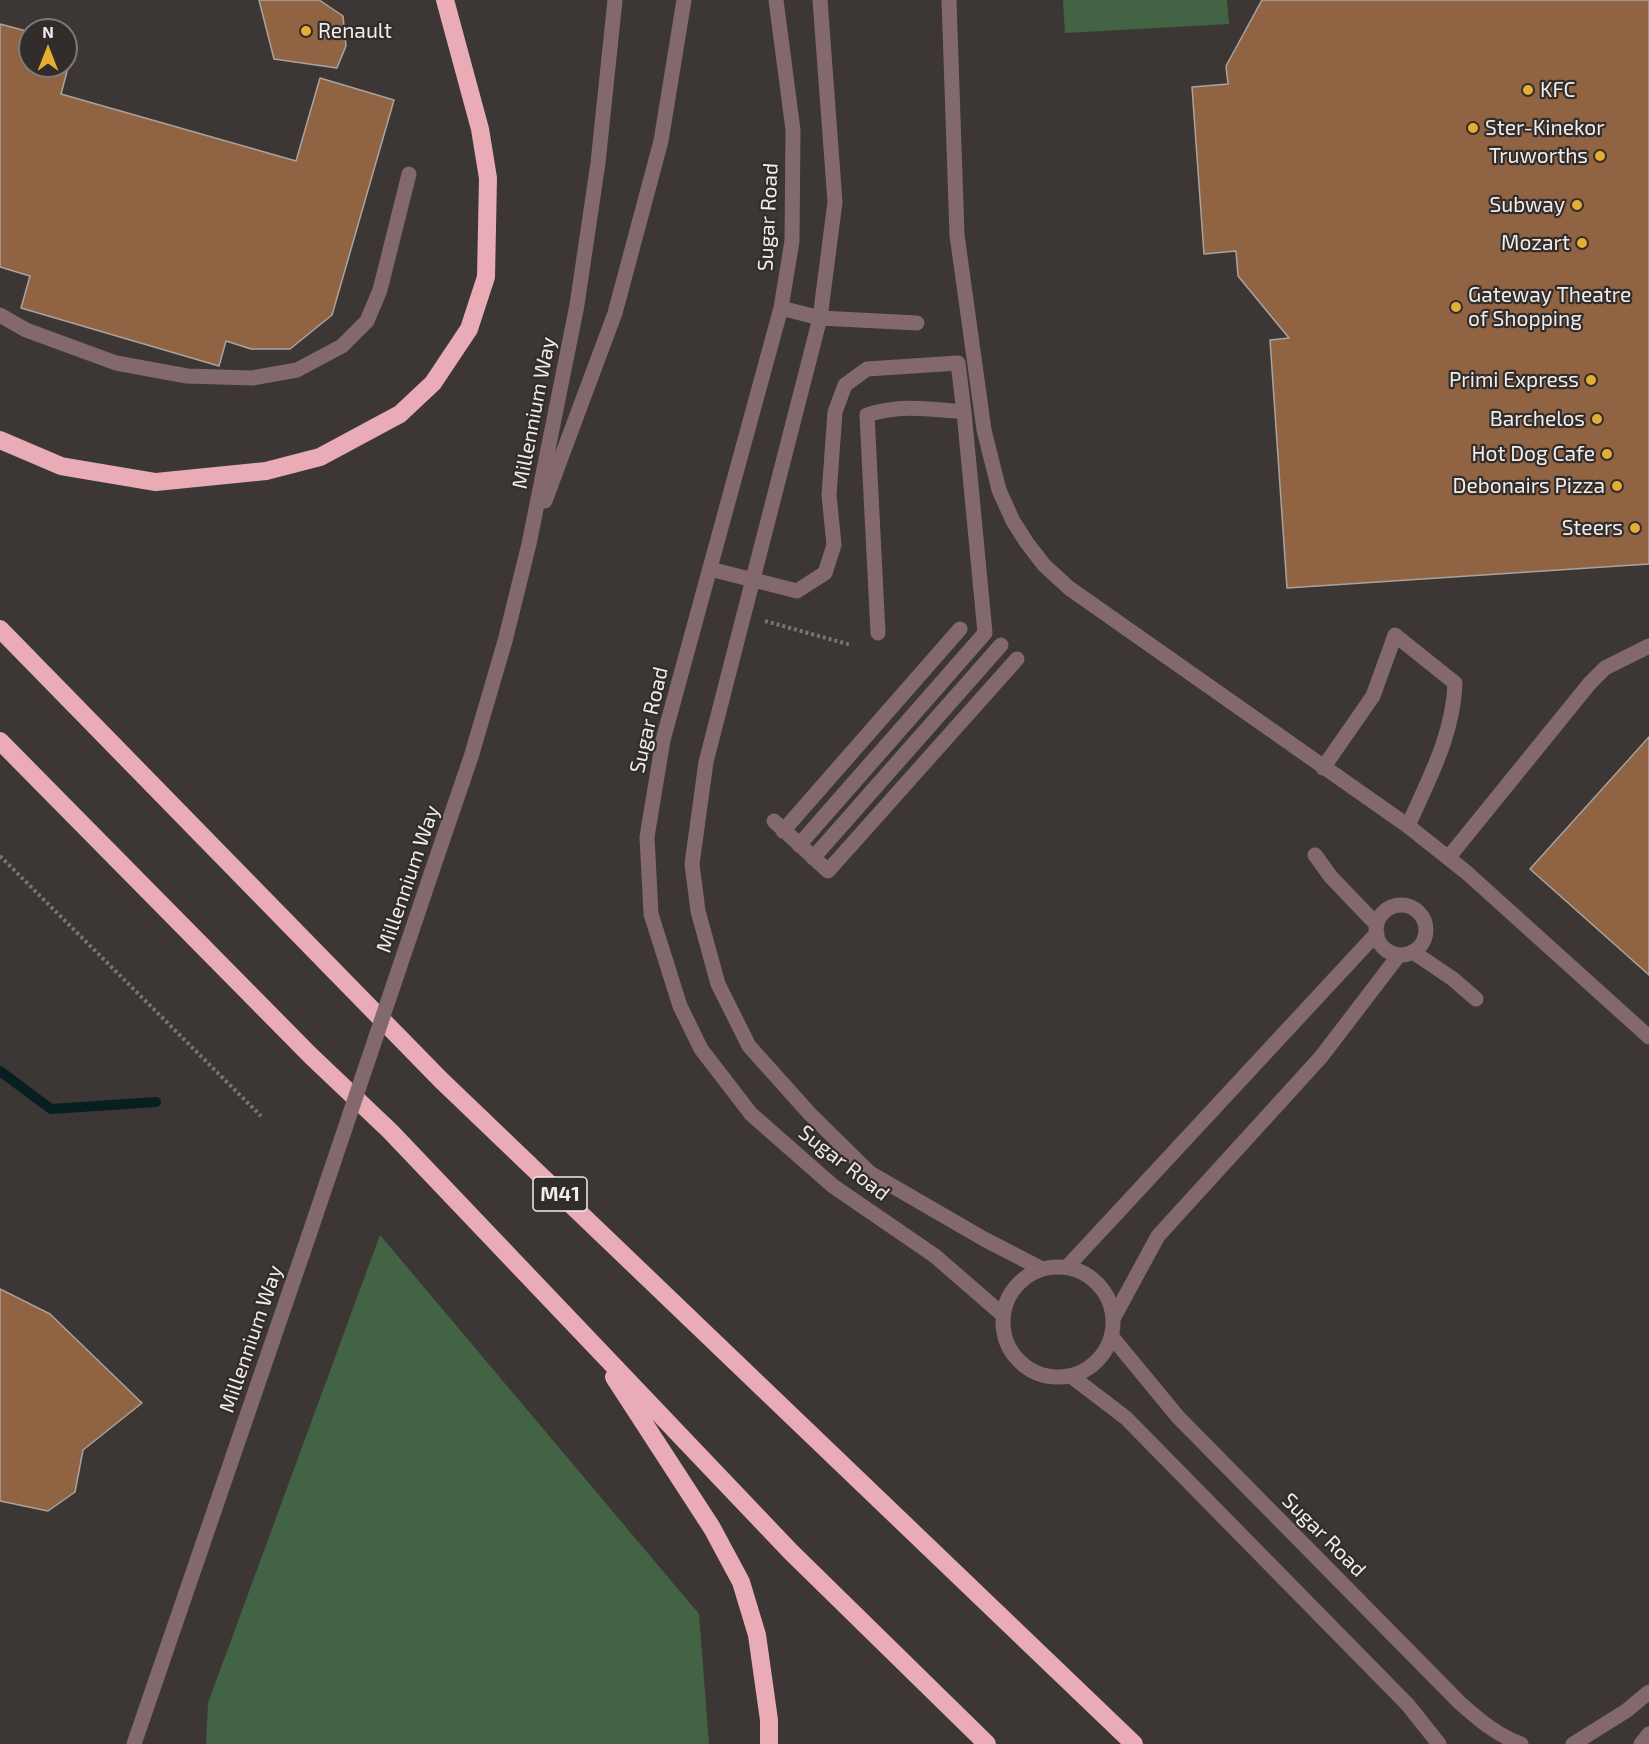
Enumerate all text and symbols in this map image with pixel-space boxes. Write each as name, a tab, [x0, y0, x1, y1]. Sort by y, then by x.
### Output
north arrow	[18, 18, 78, 78]
place label: Renault	[318, 18, 392, 44]
text: N	[42, 22, 54, 41]
marker: Renault	[299, 24, 313, 38]
place label: KFC	[1540, 77, 1576, 103]
marker: KFC	[1521, 83, 1535, 97]
place label: Ster-Kinekor	[1485, 115, 1605, 141]
marker: Ster-Kinekor	[1466, 121, 1480, 135]
place label: Truworths	[1489, 143, 1588, 169]
marker: Truworths	[1593, 149, 1607, 163]
street label: Sugar Road	[753, 162, 783, 272]
place label: Subway	[1489, 192, 1565, 218]
marker: Subway	[1570, 198, 1584, 212]
place label: Mozart	[1501, 230, 1570, 256]
marker: Mozart	[1575, 236, 1589, 250]
place label: Gateway Theatre of Shopping	[1468, 282, 1631, 332]
marker: Gateway Theatre of Shopping	[1449, 300, 1463, 314]
street label: Millennium Way	[507, 335, 561, 491]
place label: Primi Express	[1449, 367, 1579, 393]
marker: Primi Express	[1584, 373, 1598, 387]
place label: Barchelos	[1490, 406, 1585, 432]
marker: Barchelos	[1590, 412, 1604, 426]
place label: Hot Dog Cafe	[1472, 441, 1595, 467]
marker: Hot Dog Cafe	[1600, 447, 1614, 461]
place label: Debonairs Pizza	[1453, 473, 1605, 499]
marker: Debonairs Pizza	[1610, 479, 1624, 493]
place label: Steers	[1562, 515, 1623, 541]
marker: Steers	[1628, 521, 1642, 535]
street label: Sugar Road	[625, 664, 673, 776]
street label: Millennium Way	[371, 802, 445, 956]
street label: Sugar Road	[794, 1120, 894, 1206]
road number: M41	[533, 1177, 587, 1211]
street label: Millennium Way	[214, 1262, 288, 1416]
street label: Sugar Road	[1277, 1488, 1371, 1582]

